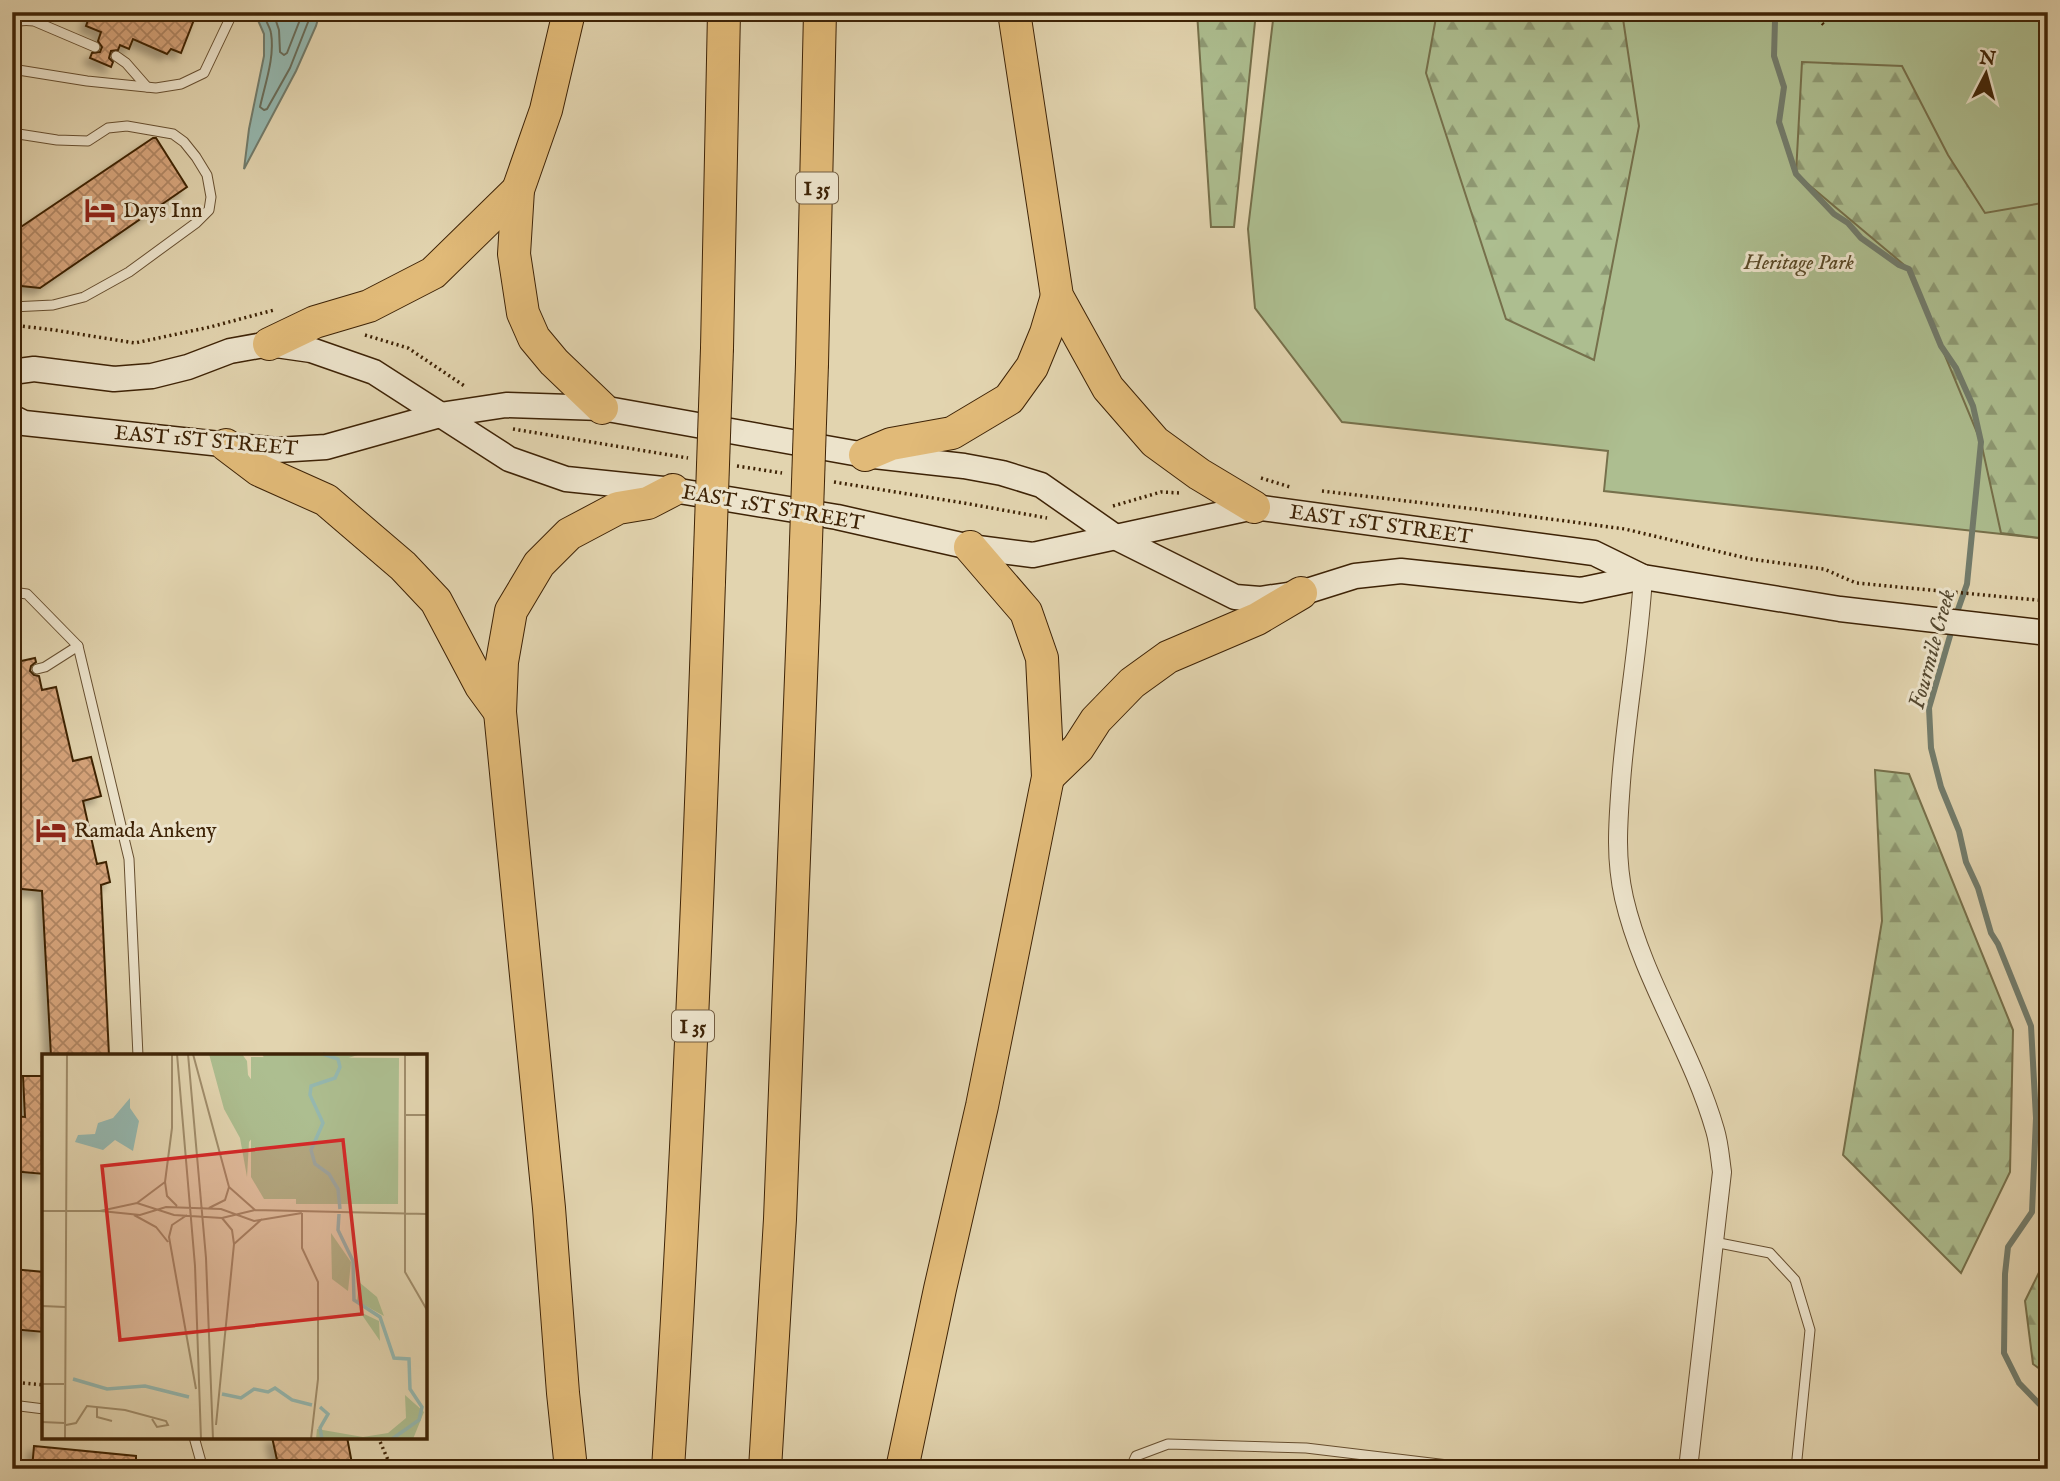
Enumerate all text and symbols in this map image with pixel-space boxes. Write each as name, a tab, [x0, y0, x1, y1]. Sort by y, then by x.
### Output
north arrow	[1952, 38, 2022, 108]
text: N	[1977, 46, 1998, 72]
road number: I 35	[796, 172, 838, 204]
hotel icon: Days Inn	[83, 193, 117, 227]
place label: Days Inn	[123, 198, 202, 225]
park label: Heritage Park	[1743, 250, 1854, 277]
street label: EAST 1ST STREET	[113, 420, 299, 463]
street label: EAST 1ST STREET	[680, 479, 866, 538]
street label: EAST 1ST STREET	[1288, 499, 1475, 552]
water label: Fourmile Creek	[1903, 586, 1962, 712]
hotel icon: Ramada Ankeny	[34, 813, 68, 847]
place label: Ramada Ankeny	[74, 818, 217, 845]
road number: I 35	[672, 1010, 714, 1042]
inset map	[42, 1054, 427, 1439]

